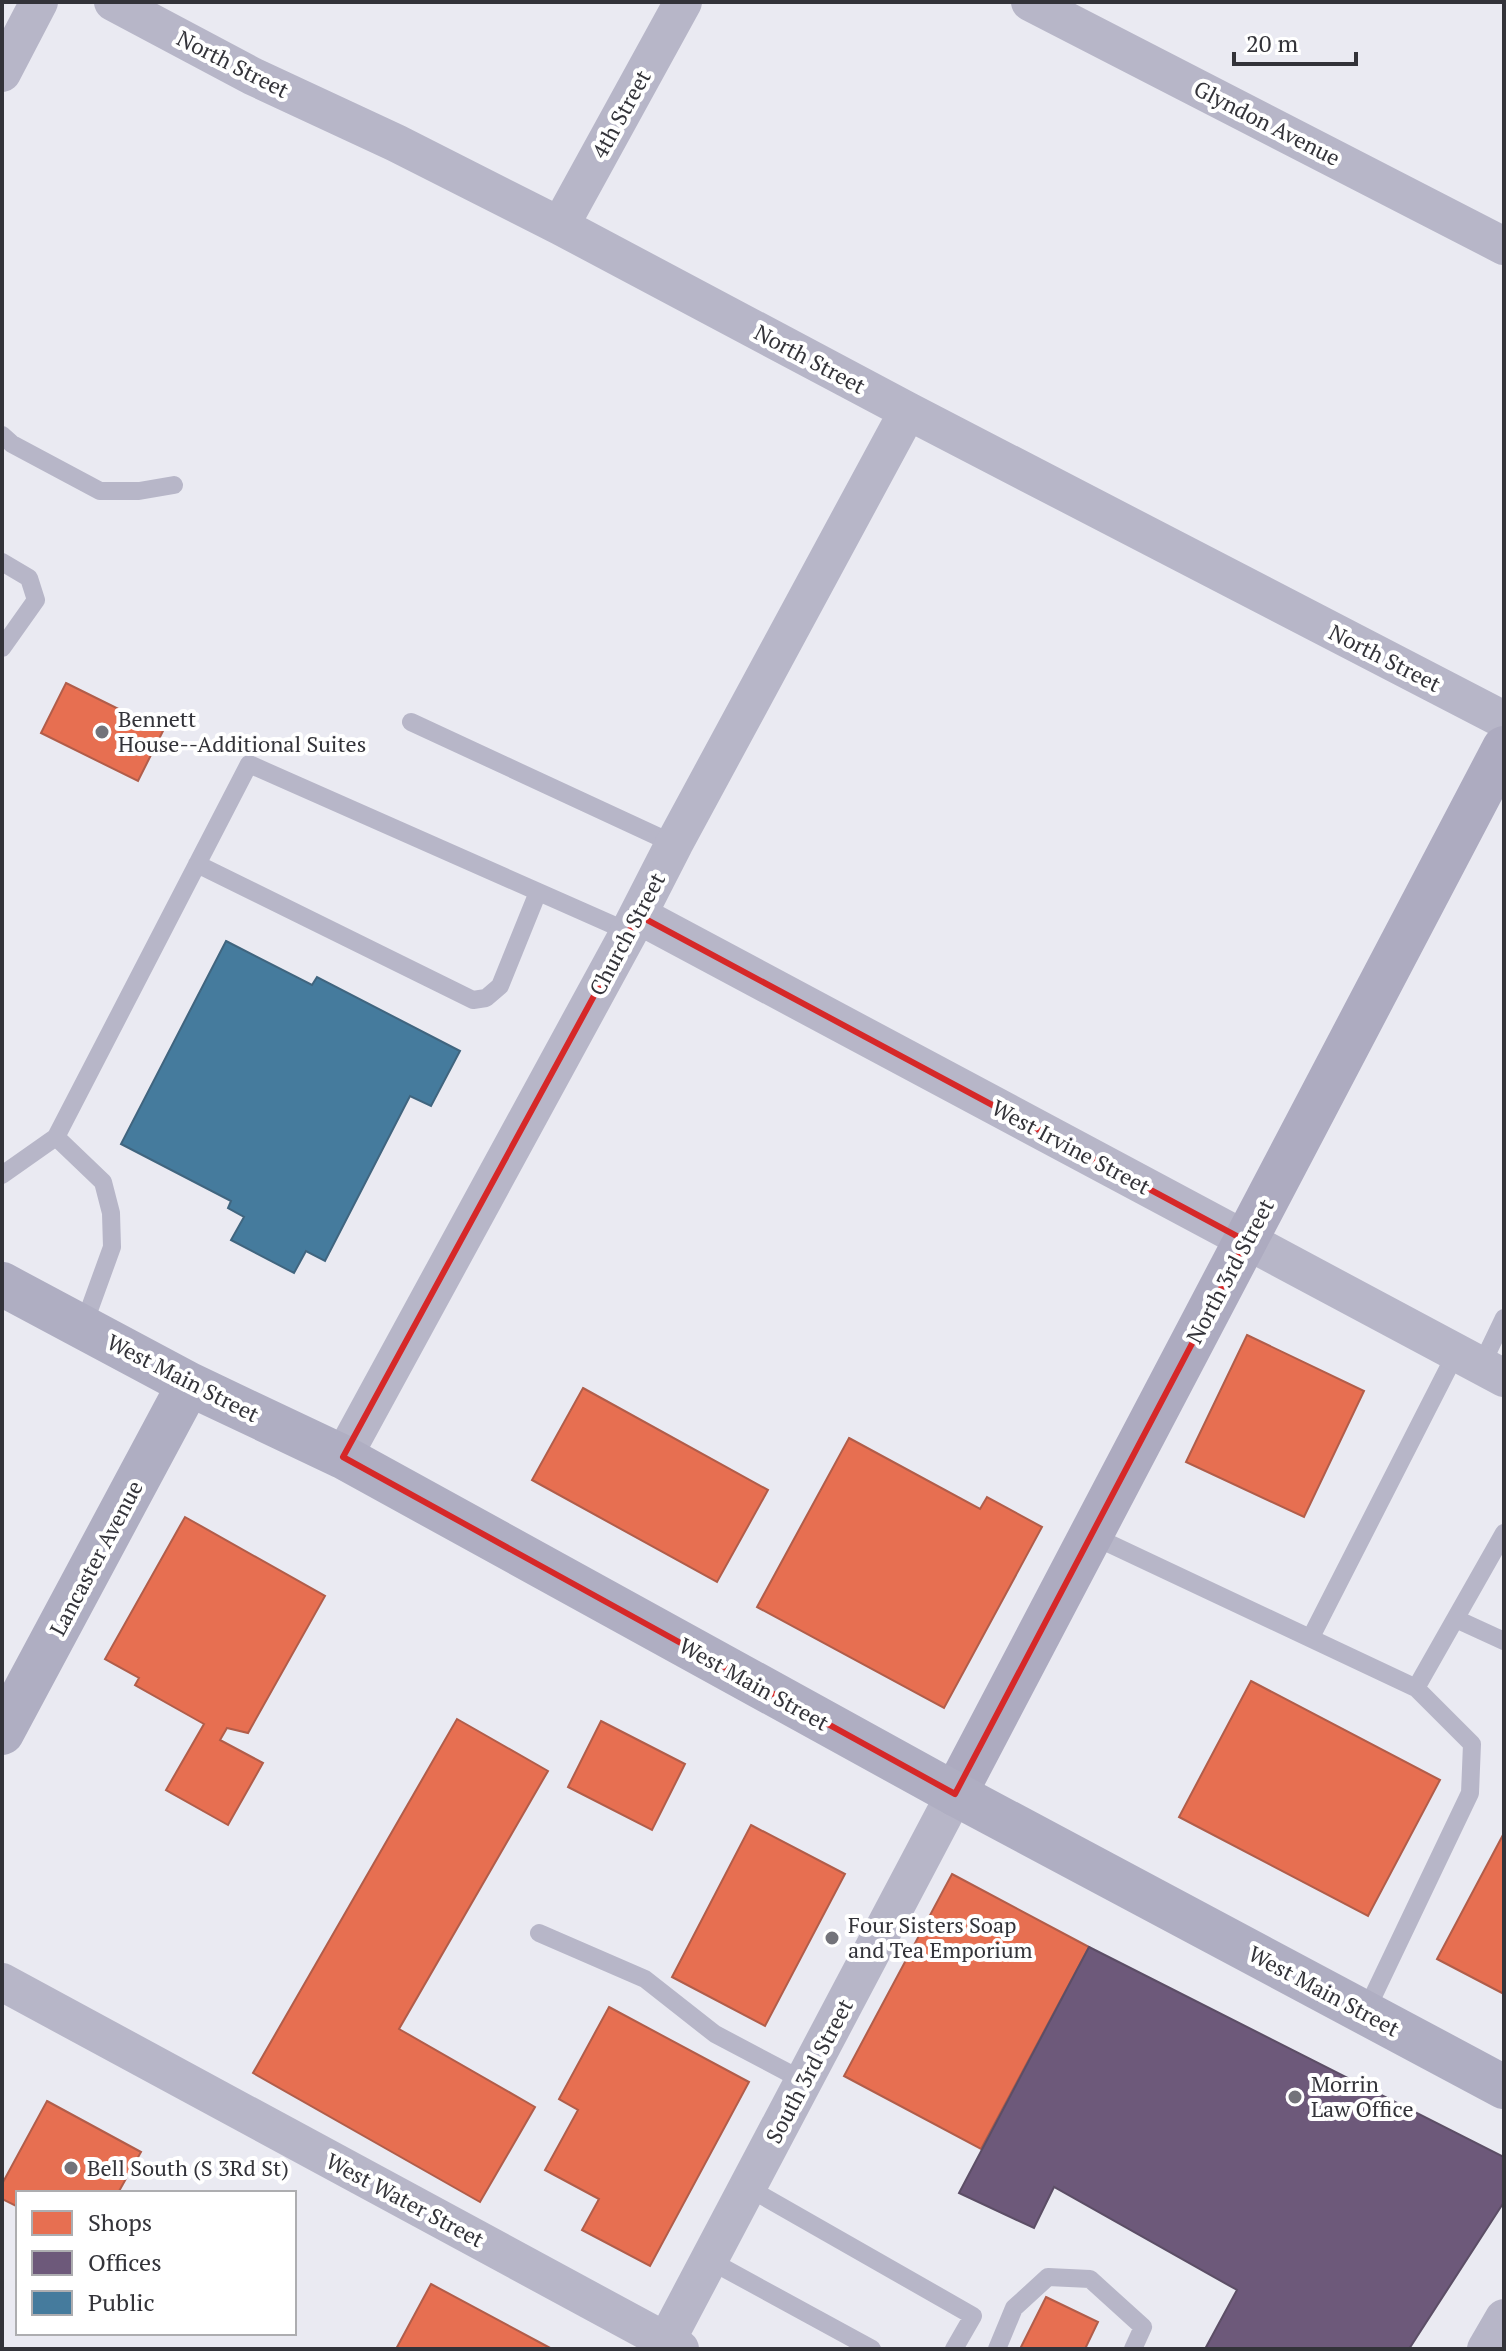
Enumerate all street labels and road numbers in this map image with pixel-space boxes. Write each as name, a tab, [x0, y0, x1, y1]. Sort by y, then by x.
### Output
street label: North Street	[172, 23, 294, 104]
street label: 4th Street	[584, 64, 657, 163]
street label: Glyndon Avenue	[1189, 73, 1345, 172]
street label: North Street	[750, 317, 871, 400]
street label: North Street	[1324, 617, 1446, 698]
street label: Church Street	[582, 867, 671, 1000]
street label: West Irvine Street	[987, 1093, 1156, 1201]
street label: North 3rd Street	[1179, 1194, 1280, 1348]
street label: West Main Street	[102, 1327, 264, 1428]
street label: Lancaster Avenue	[42, 1475, 149, 1640]
street label: West Main Street	[674, 1630, 834, 1737]
street label: West Main Street	[1244, 1939, 1405, 2043]
street label: South 3rd Street	[758, 1994, 859, 2148]
street label: West Water Street	[321, 2146, 489, 2253]

